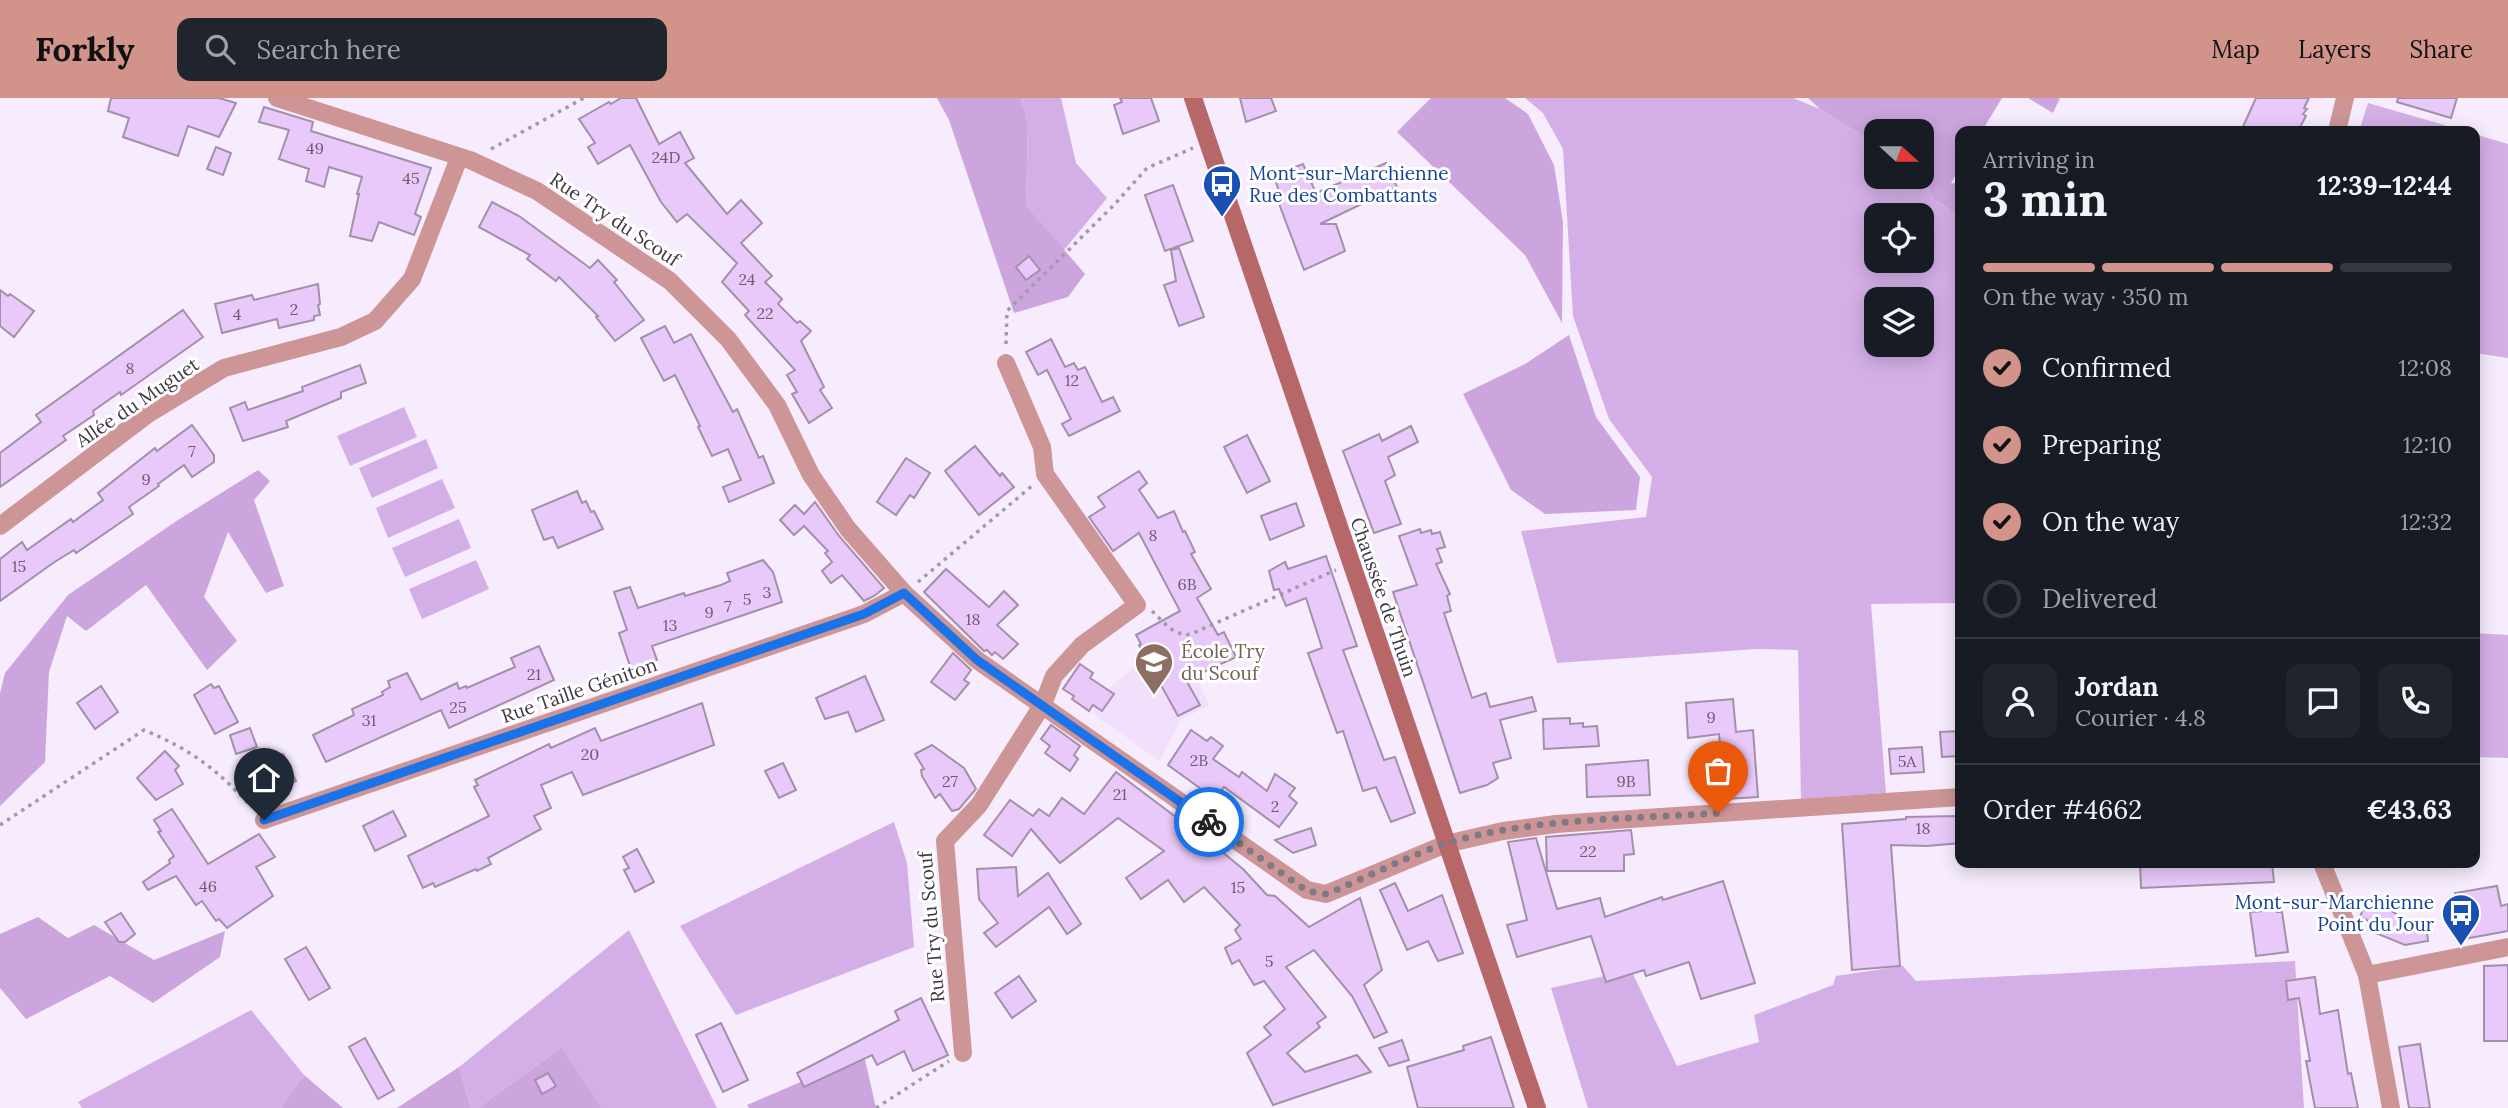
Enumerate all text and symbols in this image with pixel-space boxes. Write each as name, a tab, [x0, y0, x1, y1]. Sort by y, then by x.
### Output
search box	[177, 18, 667, 81]
text: Forkly	[35, 28, 135, 70]
icon: search	[201, 30, 239, 68]
text: Search here	[257, 33, 401, 66]
text: Map	[2211, 34, 2260, 65]
text: Layers	[2298, 34, 2371, 65]
text: Share	[2409, 34, 2473, 65]
north arrow	[1864, 119, 1934, 189]
map controls	[1864, 119, 1934, 357]
house number: 49	[306, 138, 324, 158]
text: Arriving in	[1983, 145, 2095, 174]
house number: 24D	[652, 147, 680, 167]
place label: Mont-sur-Marchienne Rue des Combattants	[1249, 161, 1448, 207]
bus stop icon: Mont-sur-Marchienne Rue des Combattants	[1201, 163, 1243, 218]
street label: Rue Try du Scouf	[546, 167, 686, 272]
house number: 45	[402, 168, 420, 188]
text: 12:39–12:44	[2317, 169, 2452, 202]
text: 3 min	[1983, 170, 2108, 229]
button: locate	[1864, 203, 1934, 273]
house number: 24	[739, 269, 756, 289]
text: On the way · 350 m	[1983, 282, 2189, 311]
button: layers	[1864, 287, 1934, 357]
house number: 2	[290, 299, 298, 319]
house number: 22	[756, 303, 774, 323]
house number: 4	[233, 304, 242, 324]
icon: check	[1983, 349, 2021, 387]
text: Confirmed	[2042, 351, 2171, 384]
street label: Allée du Muguet	[70, 352, 204, 453]
text: 12:08	[2398, 353, 2452, 382]
house number: 8	[126, 358, 135, 378]
house number: 12	[1065, 370, 1079, 390]
icon: check	[1983, 426, 2021, 464]
text: Preparing	[2042, 428, 2161, 461]
text: 12:10	[2403, 430, 2452, 459]
house number: 7	[188, 441, 196, 461]
house number: 9	[141, 469, 151, 489]
icon: check	[1983, 503, 2021, 541]
text: On the way	[2042, 505, 2179, 538]
text: 12:32	[2400, 507, 2452, 536]
street label: Chaussée de Thuin	[1345, 514, 1423, 680]
house number: 8	[1149, 525, 1158, 545]
house number: 15	[12, 556, 26, 576]
house number: 6B	[1177, 574, 1197, 594]
house number: 3	[763, 582, 772, 602]
text: Delivered	[2042, 582, 2158, 615]
house number: 5	[743, 589, 751, 609]
house number: 7	[724, 596, 732, 616]
house number: 9	[704, 602, 714, 622]
house number: 18	[966, 609, 980, 629]
house number: 13	[663, 615, 677, 635]
place label: École Try du Scouf	[1181, 639, 1265, 685]
school or university icon: École Try du Scouf	[1133, 641, 1175, 696]
street label: Rue Taille Géniton	[498, 652, 660, 728]
house number: 21	[527, 664, 541, 684]
button: person	[1983, 664, 2057, 738]
button: chat	[2286, 664, 2360, 738]
button: phone	[2378, 664, 2452, 738]
text: Jordan	[2075, 670, 2159, 703]
house number: 25	[449, 697, 467, 717]
text: Courier · 4.8	[2075, 703, 2206, 732]
house number: 9	[1706, 707, 1716, 727]
house number: 31	[362, 710, 377, 730]
pin	[1688, 741, 1748, 813]
house number: 20	[581, 744, 599, 764]
pin	[234, 748, 294, 820]
house number: 2B	[1190, 750, 1208, 770]
house number: 5A	[1898, 751, 1917, 771]
icon: bag	[1699, 752, 1737, 790]
icon: home	[245, 759, 283, 797]
house number: 27	[942, 771, 959, 791]
house number: 9B	[1616, 771, 1636, 791]
house number: 21	[1113, 784, 1127, 804]
courier	[1174, 787, 1244, 857]
text: Order #4662	[1983, 793, 2142, 826]
text: €43.63	[2367, 793, 2452, 826]
house number: 2	[1271, 796, 1279, 816]
icon: bike	[1190, 803, 1228, 841]
house number: 18	[1916, 818, 1930, 838]
house number: 22	[1579, 841, 1597, 861]
street label: Rue Try du Scouf	[912, 849, 950, 1003]
house number: 46	[199, 876, 217, 896]
house number: 15	[1231, 877, 1245, 897]
place label: Mont-sur-Marchienne Point du Jour	[2235, 890, 2435, 936]
bus stop icon: Mont-sur-Marchienne Point du Jour	[2440, 892, 2482, 947]
house number: 5	[1265, 951, 1273, 971]

